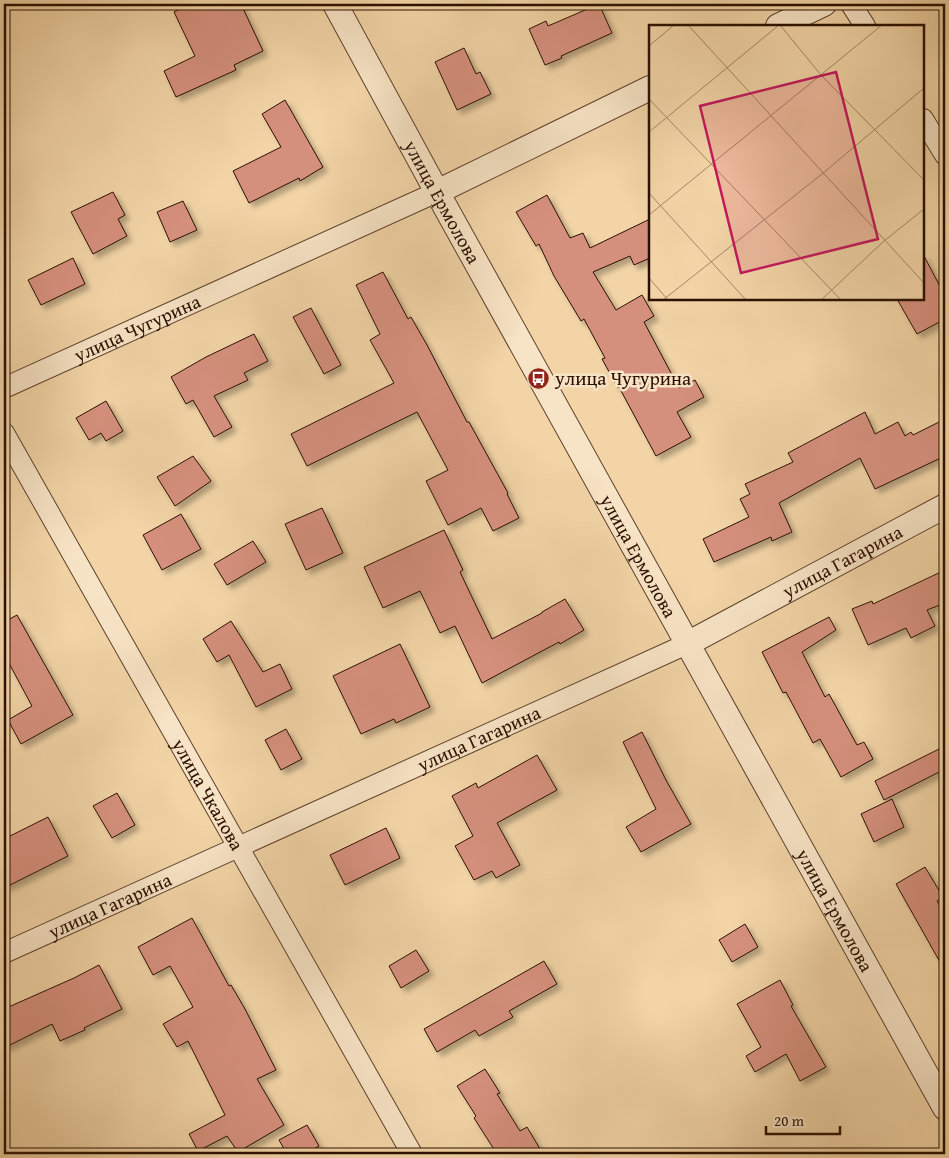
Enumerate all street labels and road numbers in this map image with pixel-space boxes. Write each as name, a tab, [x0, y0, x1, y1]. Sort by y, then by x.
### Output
street label: улица Ермолова	[397, 134, 488, 268]
street label: улица Чугурина	[68, 287, 205, 369]
street label: улица Ермолова	[593, 488, 684, 623]
street label: улица Гагарина	[776, 517, 907, 605]
street label: улица Гагарина	[412, 698, 545, 779]
street label: улица Чкалова	[165, 732, 251, 855]
street label: улица Ермолова	[789, 842, 881, 977]
street label: улица Гагарина	[43, 865, 176, 946]

